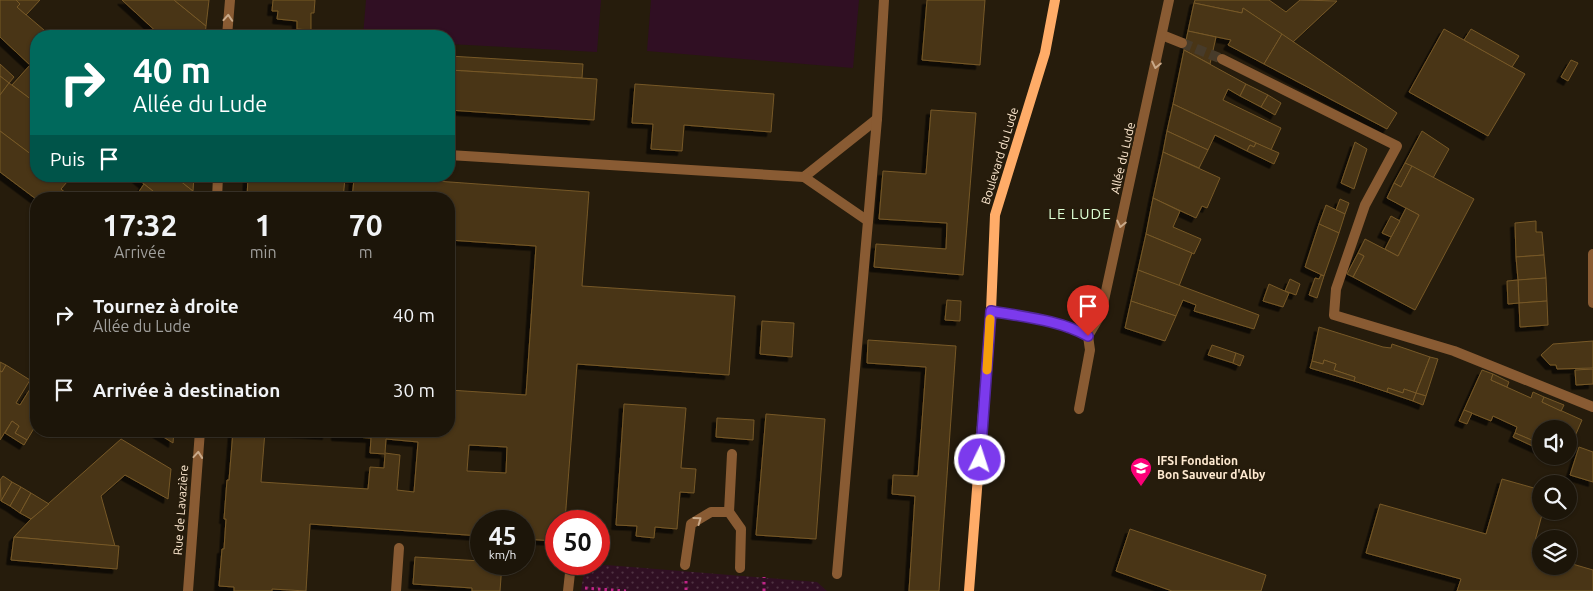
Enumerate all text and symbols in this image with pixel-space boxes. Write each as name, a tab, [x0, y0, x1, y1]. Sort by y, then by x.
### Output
one-way arrow	[223, 14, 234, 22]
icon: right	[50, 50, 115, 115]
text: 40 m	[133, 50, 211, 90]
one-way arrow	[1151, 60, 1161, 69]
text: Allée du Lude	[133, 91, 267, 116]
street label: Boulevard du Lude	[979, 106, 1020, 206]
street label: Allée du Lude	[1108, 121, 1137, 195]
icon: arrive	[95, 145, 123, 173]
text: Puis	[50, 148, 85, 170]
district label: LE LUDE	[1048, 205, 1112, 222]
text: 17:32	[102, 208, 177, 242]
text: 1	[255, 208, 272, 242]
text: 70	[349, 208, 383, 242]
one-way arrow	[1116, 219, 1127, 228]
text: Arrivée	[114, 243, 166, 261]
text: min	[250, 243, 277, 261]
text: m	[359, 243, 373, 261]
pin	[1067, 285, 1109, 336]
icon: arrive	[1074, 292, 1102, 320]
text: Tournez à droite	[93, 295, 239, 317]
icon: right	[50, 301, 78, 329]
text: 40 m	[393, 304, 435, 326]
text: Allée du Lude	[93, 317, 191, 335]
icon: arrive	[50, 376, 78, 404]
text: Arrivée à destination	[93, 379, 280, 401]
text: 30 m	[393, 379, 435, 401]
map controls	[1532, 420, 1577, 575]
button: sound	[1532, 420, 1577, 465]
position arrow	[953, 433, 1005, 485]
one-way arrow	[192, 451, 203, 459]
place label: IFSI Fondation Bon Sauveur d'Alby	[1157, 454, 1266, 481]
school or university icon: IFSI Fondation Bon Sauveur d'Alby	[1129, 456, 1153, 487]
street label: Rue de Lavazière	[171, 464, 190, 556]
button: search	[1532, 475, 1577, 520]
speed limit sign: 50	[545, 510, 610, 575]
one-way arrow	[692, 517, 702, 526]
text: 45	[488, 522, 517, 550]
button: layers	[1532, 530, 1577, 575]
text: km/h	[489, 548, 516, 561]

